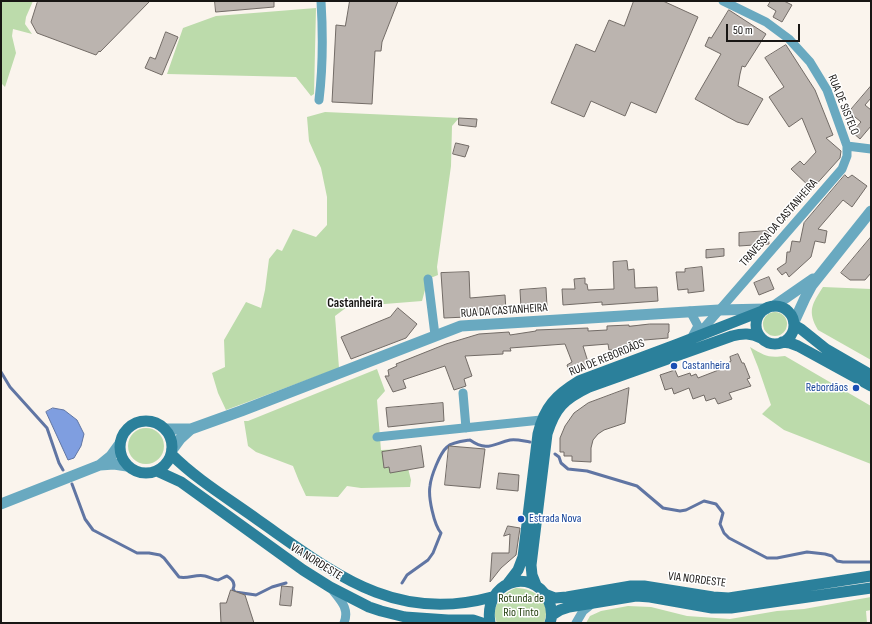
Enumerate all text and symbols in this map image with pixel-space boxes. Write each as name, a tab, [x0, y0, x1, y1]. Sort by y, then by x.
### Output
scale bar	[728, 16, 802, 42]
text: 50 m	[733, 23, 753, 38]
street label: RUA DE SISTELO	[824, 73, 862, 137]
street label: TRAVESSA DA CASTANHEIRA	[737, 176, 821, 270]
district label: Castanheira	[327, 296, 383, 312]
street label: RUA DA CASTANHEIRA	[460, 301, 548, 321]
street label: RUA DE REBORDÃOS	[567, 336, 647, 380]
place label: Castanheira	[682, 359, 730, 373]
marker: Castanheira	[669, 361, 679, 371]
place label: Rebordãos	[806, 381, 848, 395]
marker: Rebordãos	[851, 383, 861, 393]
place label: Estrada Nova	[529, 512, 581, 526]
marker: Estrada Nova	[516, 514, 526, 524]
street label: VIA NORDESTE	[288, 540, 344, 584]
street label: VIA NORDESTE	[667, 569, 727, 591]
park label: Rotunda de Rio Tinto	[498, 592, 544, 620]

